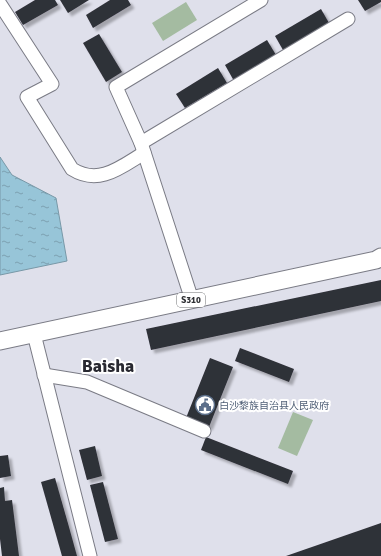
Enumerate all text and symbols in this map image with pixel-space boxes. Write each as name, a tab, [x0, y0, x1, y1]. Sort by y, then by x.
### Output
road number: S310	[177, 293, 205, 307]
district label: Baisha	[82, 355, 134, 377]
public building icon: 白沙黎族自治县人民政府	[194, 394, 216, 416]
place label: 白沙黎族自治县人民政府	[219, 400, 329, 412]

